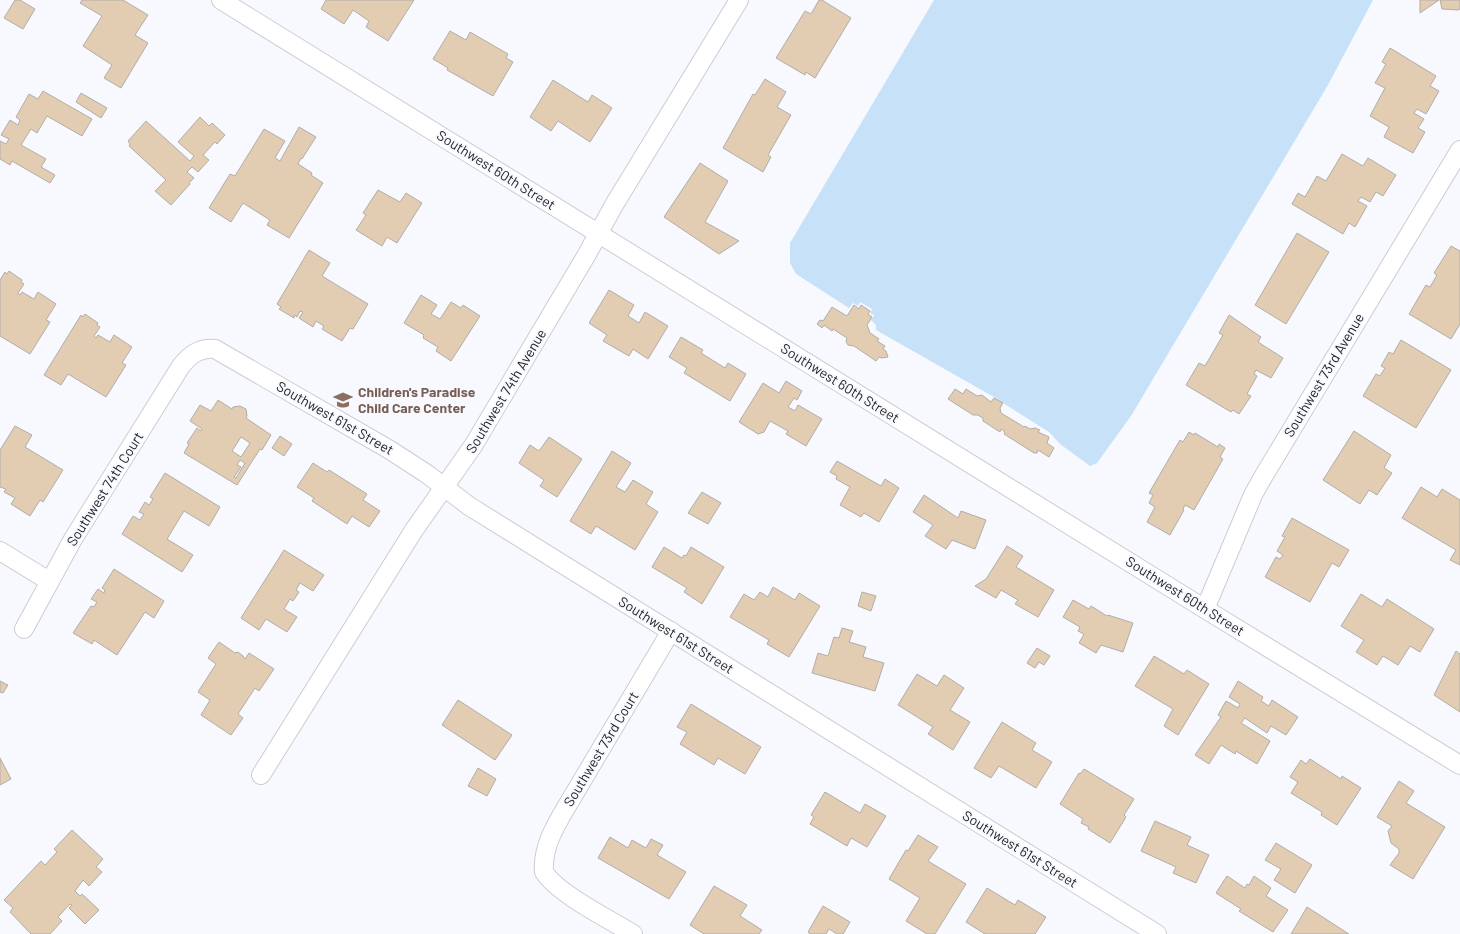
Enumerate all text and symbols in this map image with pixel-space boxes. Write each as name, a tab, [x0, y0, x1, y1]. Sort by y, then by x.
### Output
street label: Southwest 60th Street	[434, 126, 559, 213]
street label: Southwest 73rd Avenue	[1280, 310, 1367, 440]
street label: Southwest 74th Avenue	[462, 326, 549, 456]
street label: Southwest 60th Street	[778, 339, 903, 426]
street label: Southwest 61st Street	[274, 377, 397, 458]
place label: Children's Paradise Child Care Center	[358, 383, 476, 416]
school or university icon: Children's Paradise Child Care Center	[332, 389, 354, 411]
street label: Southwest 74th Court	[63, 429, 147, 549]
street label: Southwest 60th Street	[1123, 552, 1248, 639]
street label: Southwest 61st Street	[616, 592, 737, 677]
street label: Southwest 73rd Court	[560, 688, 642, 809]
street label: Southwest 61st Street	[960, 806, 1081, 891]

